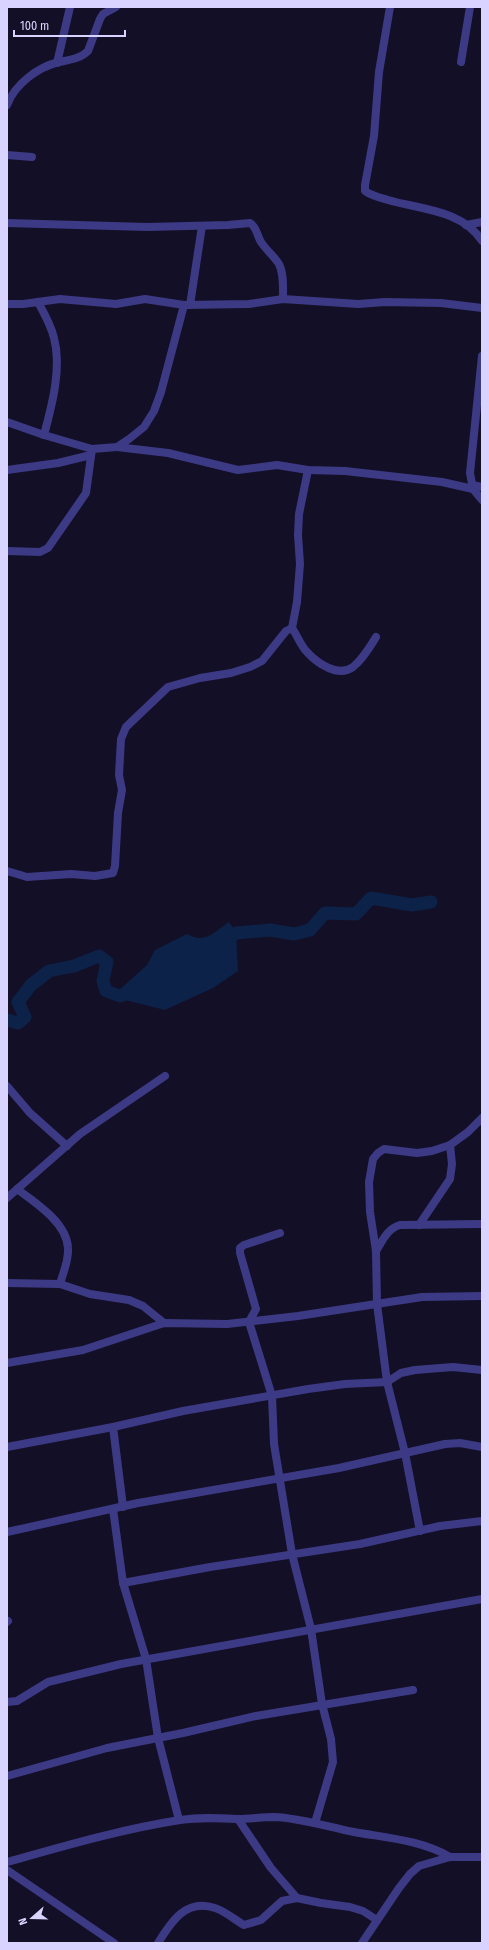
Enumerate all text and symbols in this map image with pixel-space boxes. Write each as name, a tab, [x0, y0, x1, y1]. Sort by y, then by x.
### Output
scale bar	[14, 12, 125, 38]
text: 100 m	[20, 19, 49, 33]
north arrow	[12, 1898, 52, 1938]
text: N	[16, 1916, 30, 1927]

